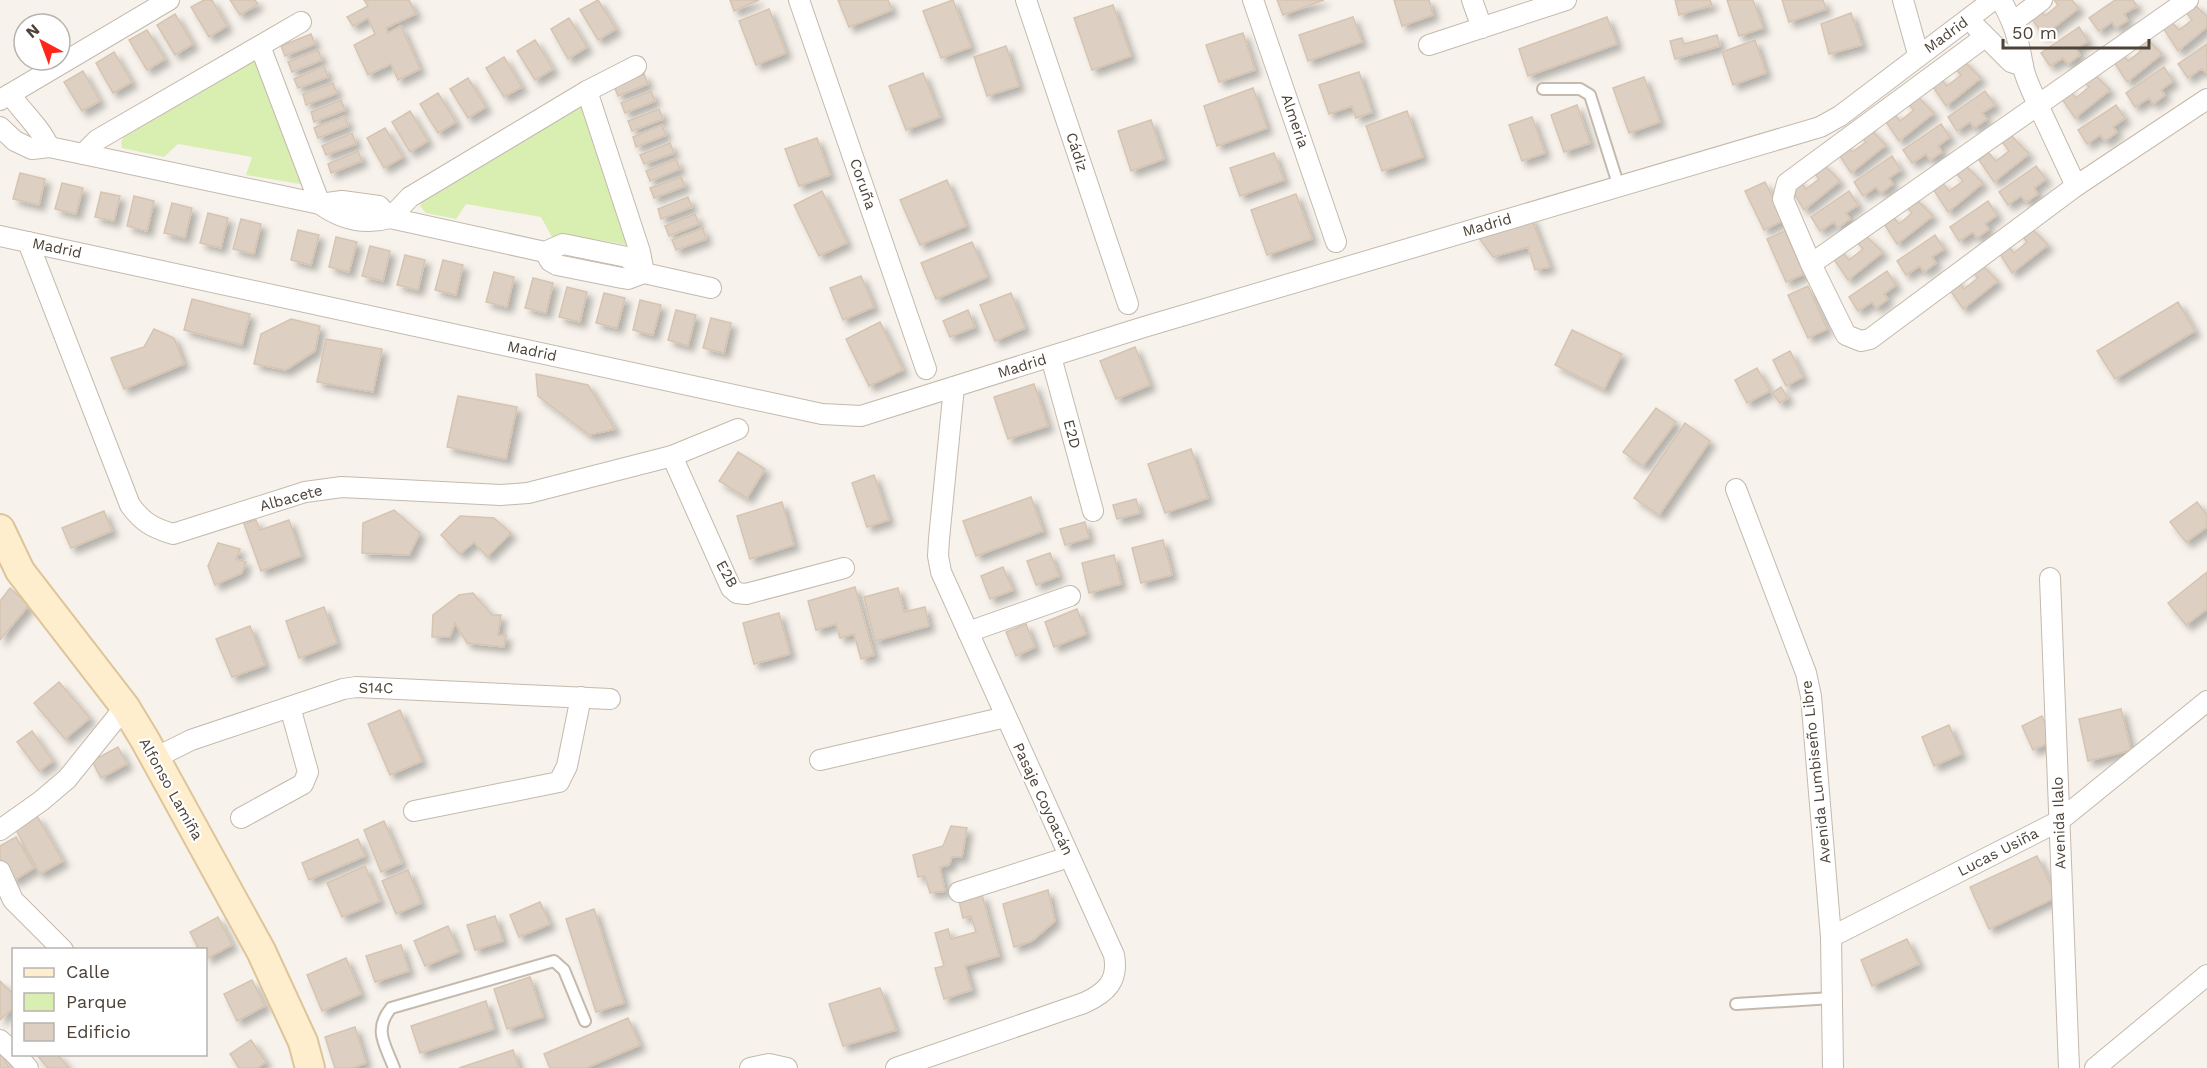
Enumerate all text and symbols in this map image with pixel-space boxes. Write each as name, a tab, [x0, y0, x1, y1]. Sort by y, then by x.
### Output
north arrow	[12, 12, 72, 72]
scale bar	[2003, 12, 2148, 50]
street label: Madrid	[1920, 13, 1972, 57]
text: N	[22, 20, 43, 42]
text: 50 m	[2012, 22, 2057, 43]
street label: Almeria	[1277, 92, 1313, 151]
street label: Cádiz	[1062, 130, 1092, 174]
street label: Coruña	[846, 156, 880, 212]
street label: Madrid	[1460, 209, 1514, 241]
street label: Madrid	[31, 234, 83, 262]
street label: Madrid	[506, 337, 558, 365]
street label: Madrid	[995, 350, 1049, 382]
street label: E2D	[1060, 418, 1084, 450]
street label: Albacete	[258, 481, 324, 515]
street label: E2B	[712, 557, 742, 591]
street label: S14C	[358, 679, 394, 697]
street label: Avenida Lumbiseño Libre	[1797, 679, 1835, 865]
street label: Alfonso Lamiña	[135, 735, 207, 844]
street label: Pasaje Coyoacán	[1009, 740, 1077, 858]
street label: Avenida Ilalo	[2048, 776, 2070, 870]
street label: Lucas Usiña	[1955, 824, 2042, 880]
legend	[12, 948, 207, 1056]
text: Calle	[66, 961, 110, 982]
text: Parque	[66, 991, 127, 1012]
text: Edificio	[66, 1021, 131, 1042]

